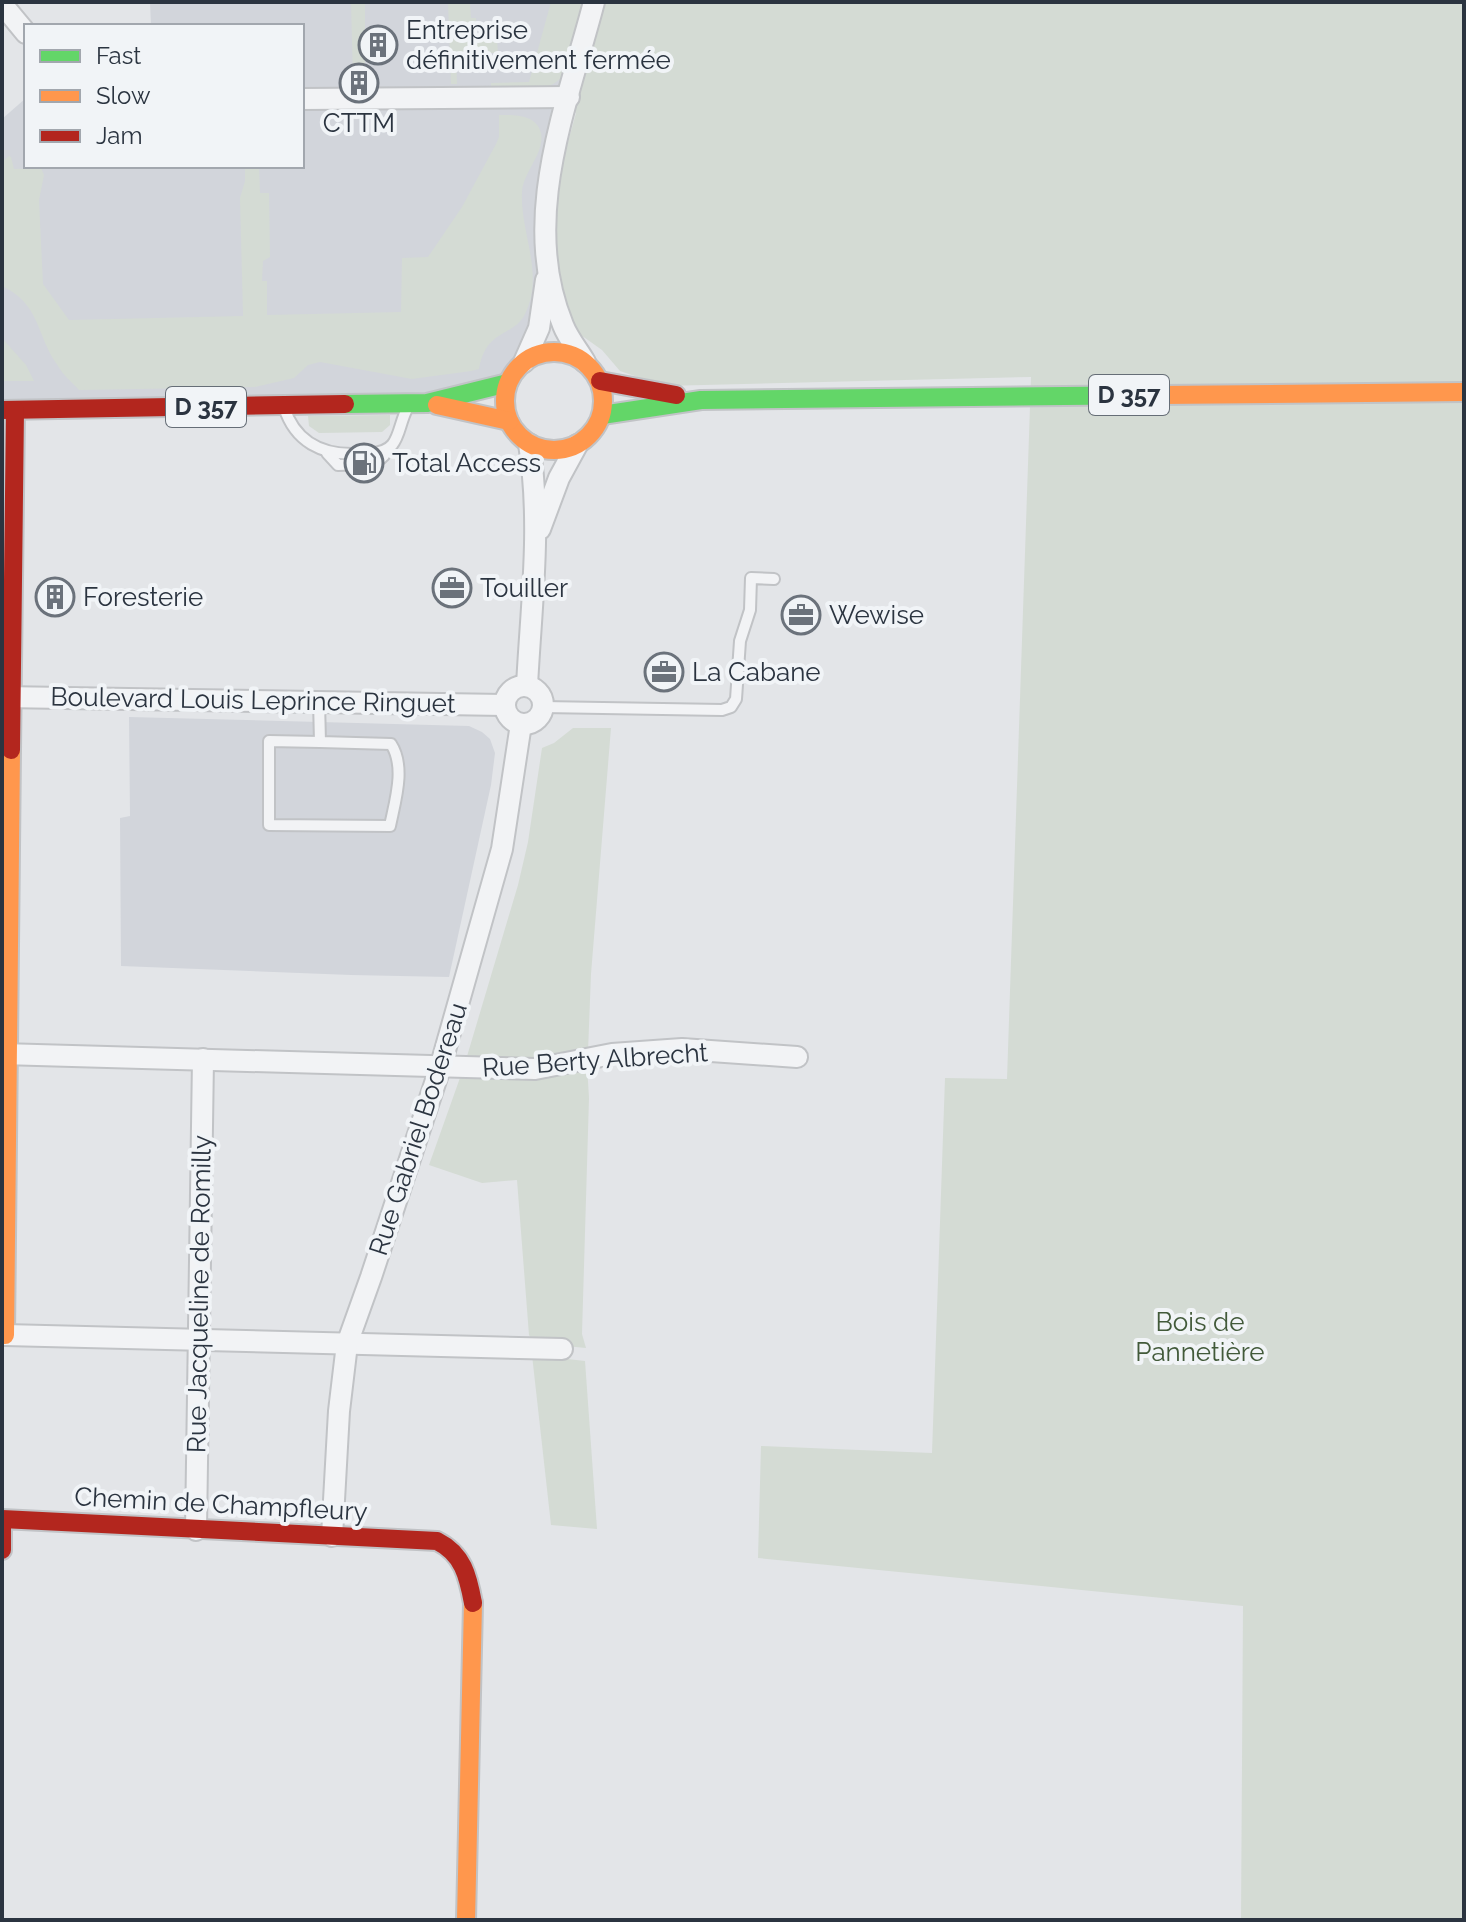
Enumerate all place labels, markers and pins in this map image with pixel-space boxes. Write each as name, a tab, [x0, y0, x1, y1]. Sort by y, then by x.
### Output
place label: Entreprise définitivement fermée	[406, 15, 671, 75]
building icon: Entreprise définitivement fermée	[357, 24, 399, 66]
building icon: CTTM	[338, 62, 380, 104]
place label: CTTM	[323, 108, 395, 138]
fuel station icon: Total Access	[343, 442, 385, 484]
place label: Total Access	[392, 448, 541, 478]
office icon: Touiller	[431, 567, 473, 609]
place label: Touiller	[480, 573, 568, 603]
building icon: Foresterie	[34, 576, 76, 618]
place label: Foresterie	[83, 582, 203, 612]
office icon: Wewise	[780, 594, 822, 636]
place label: Wewise	[829, 600, 924, 630]
office icon: La Cabane	[643, 651, 685, 693]
place label: La Cabane	[692, 657, 821, 687]

